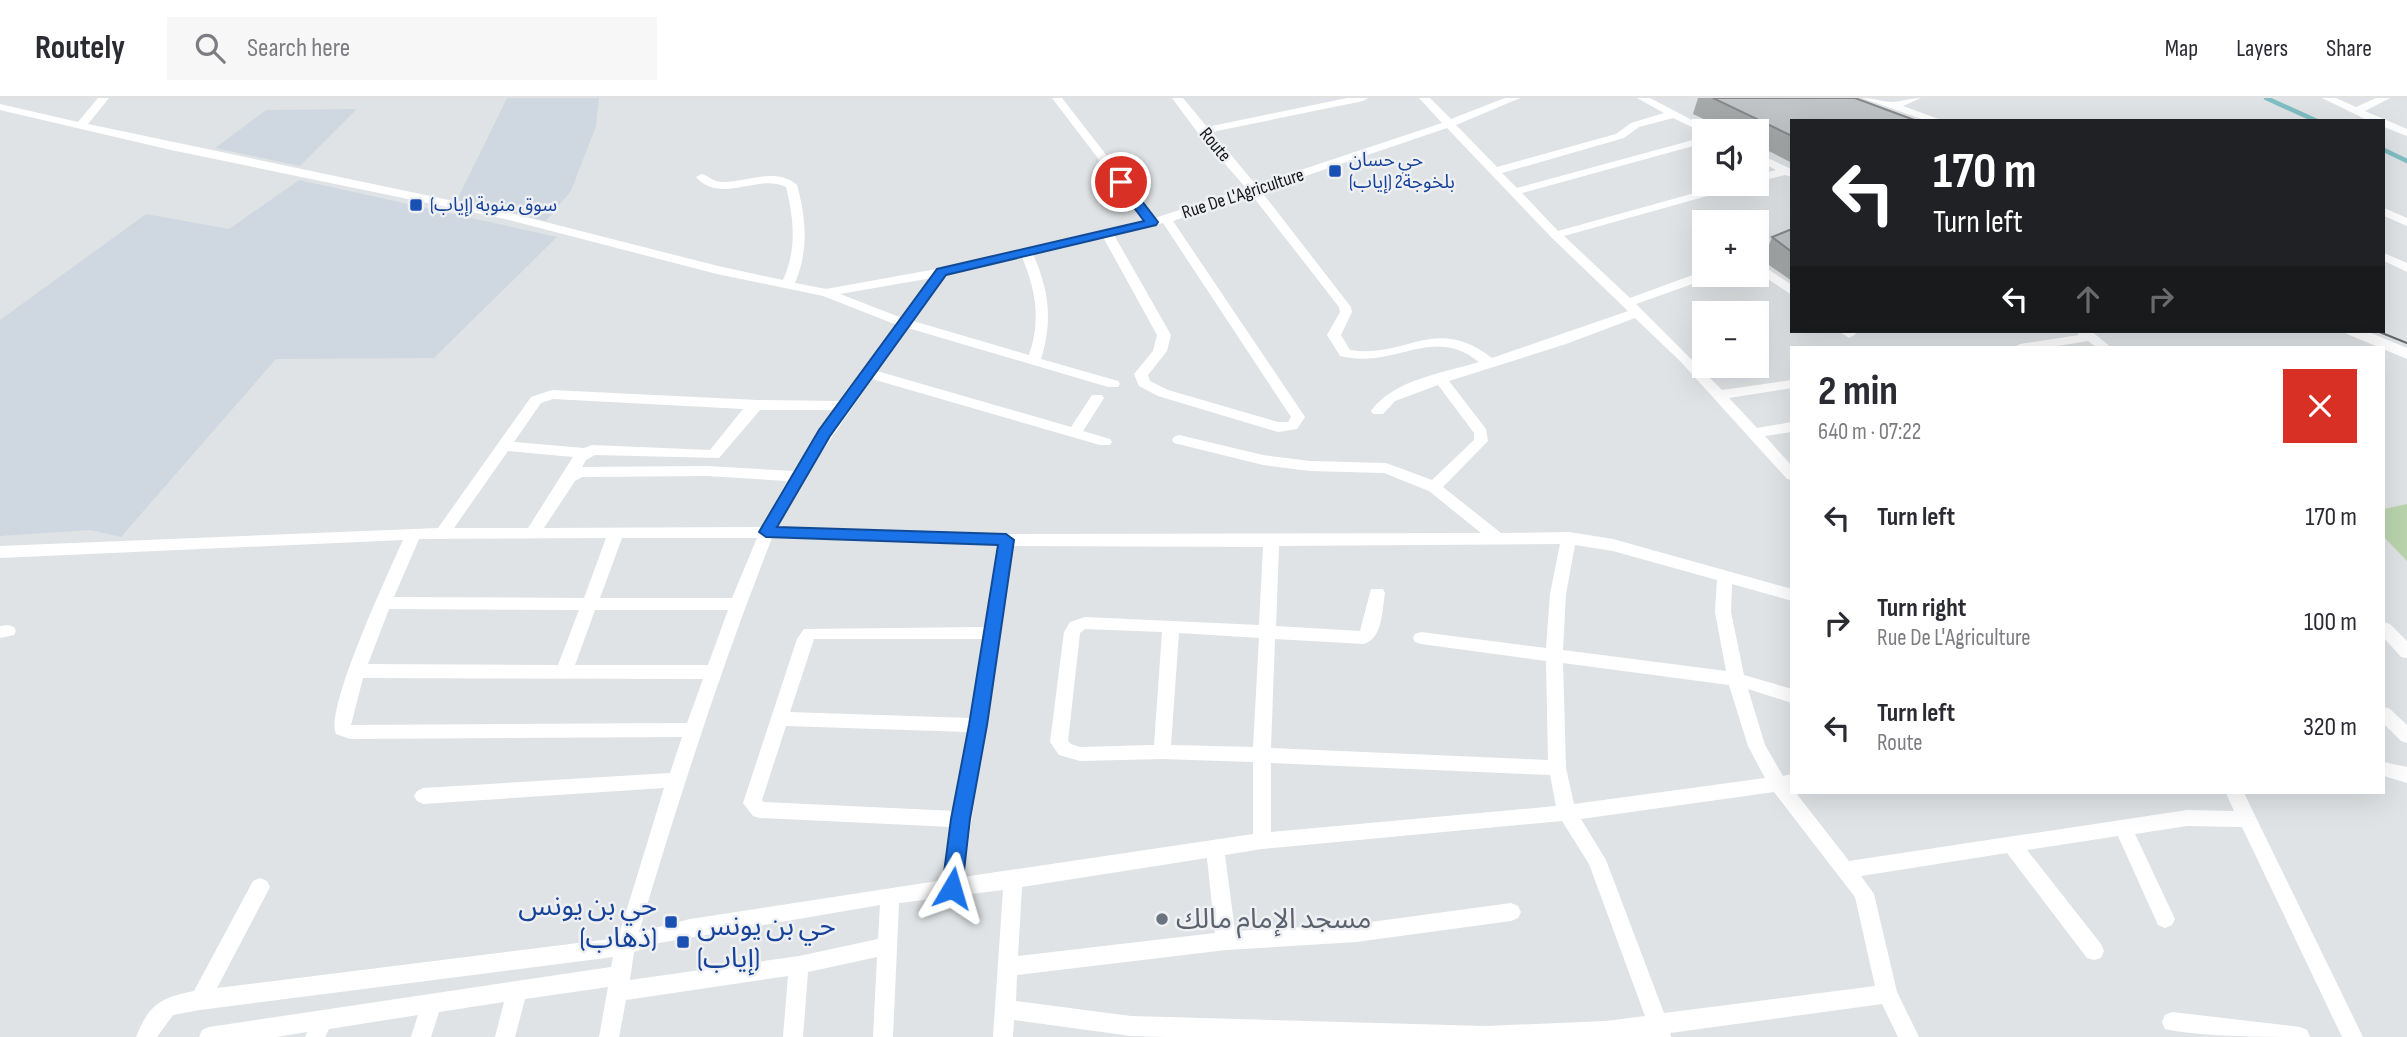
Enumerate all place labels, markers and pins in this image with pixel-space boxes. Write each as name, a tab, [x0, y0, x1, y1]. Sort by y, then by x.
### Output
place label: حي حسان بلخوجة2 (إياب)	[1349, 149, 1455, 194]
pin	[1091, 152, 1151, 212]
marker: حي حسان بلخوجة2 (إياب)	[1327, 163, 1343, 179]
place label: سوق منوبة (إياب)	[430, 194, 557, 217]
marker: سوق منوبة (إياب)	[408, 197, 424, 213]
place label: حي بن يونس (ذهاب)	[518, 890, 657, 955]
place label: مسجد الإمام مالك	[1176, 903, 1371, 939]
place label: حي بن يونس (إياب)	[697, 910, 836, 976]
marker: مسجد الإمام مالك	[1154, 911, 1170, 927]
marker: حي بن يونس (ذهاب)	[663, 914, 679, 930]
marker: حي بن يونس (إياب)	[675, 934, 691, 950]

